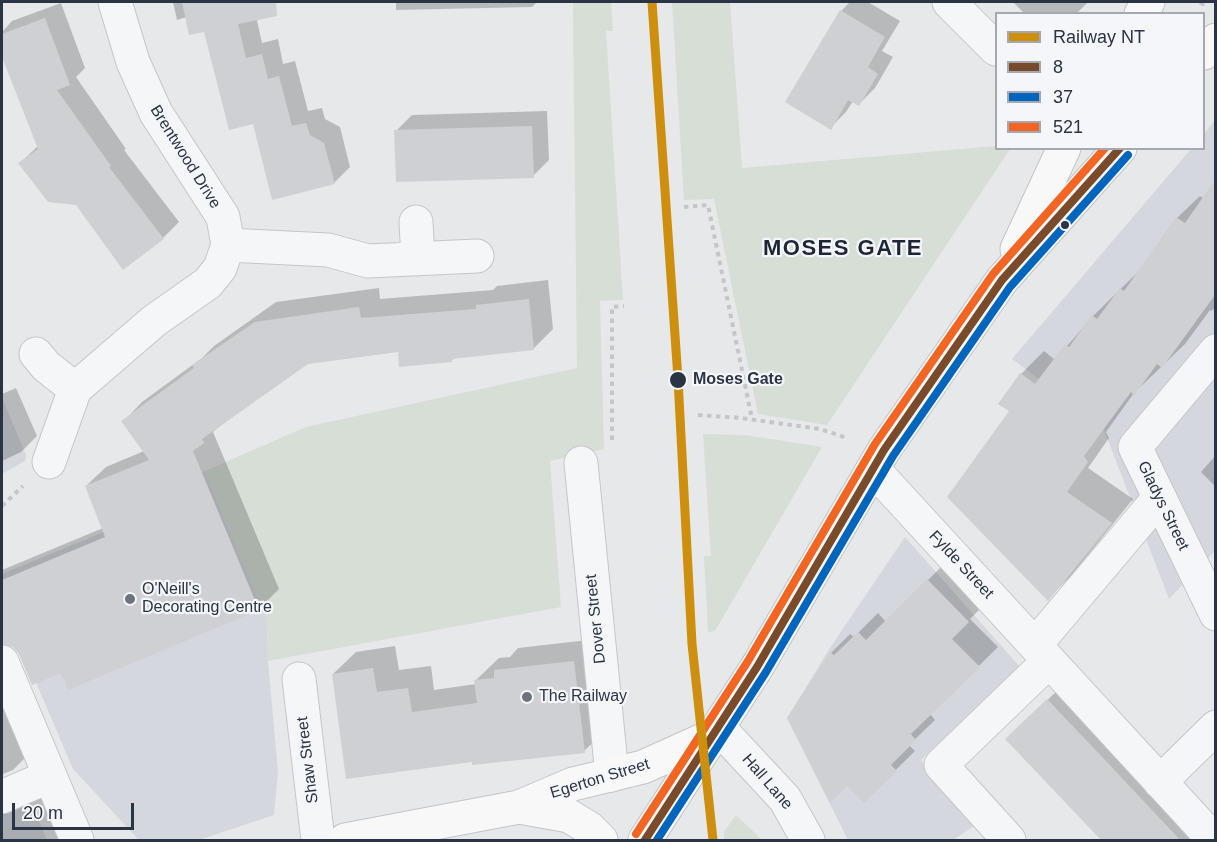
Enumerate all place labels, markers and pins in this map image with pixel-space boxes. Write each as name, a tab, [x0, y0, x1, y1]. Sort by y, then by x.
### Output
unlabelled marker	[1059, 219, 1071, 231]
marker: Moses Gate	[668, 370, 688, 390]
place label: Moses Gate	[693, 370, 783, 390]
place label: O'Neill's Decorating Centre	[142, 580, 272, 618]
marker: O'Neill's Decorating Centre	[123, 592, 137, 606]
place label: The Railway	[539, 687, 627, 707]
marker: The Railway	[520, 690, 534, 704]

